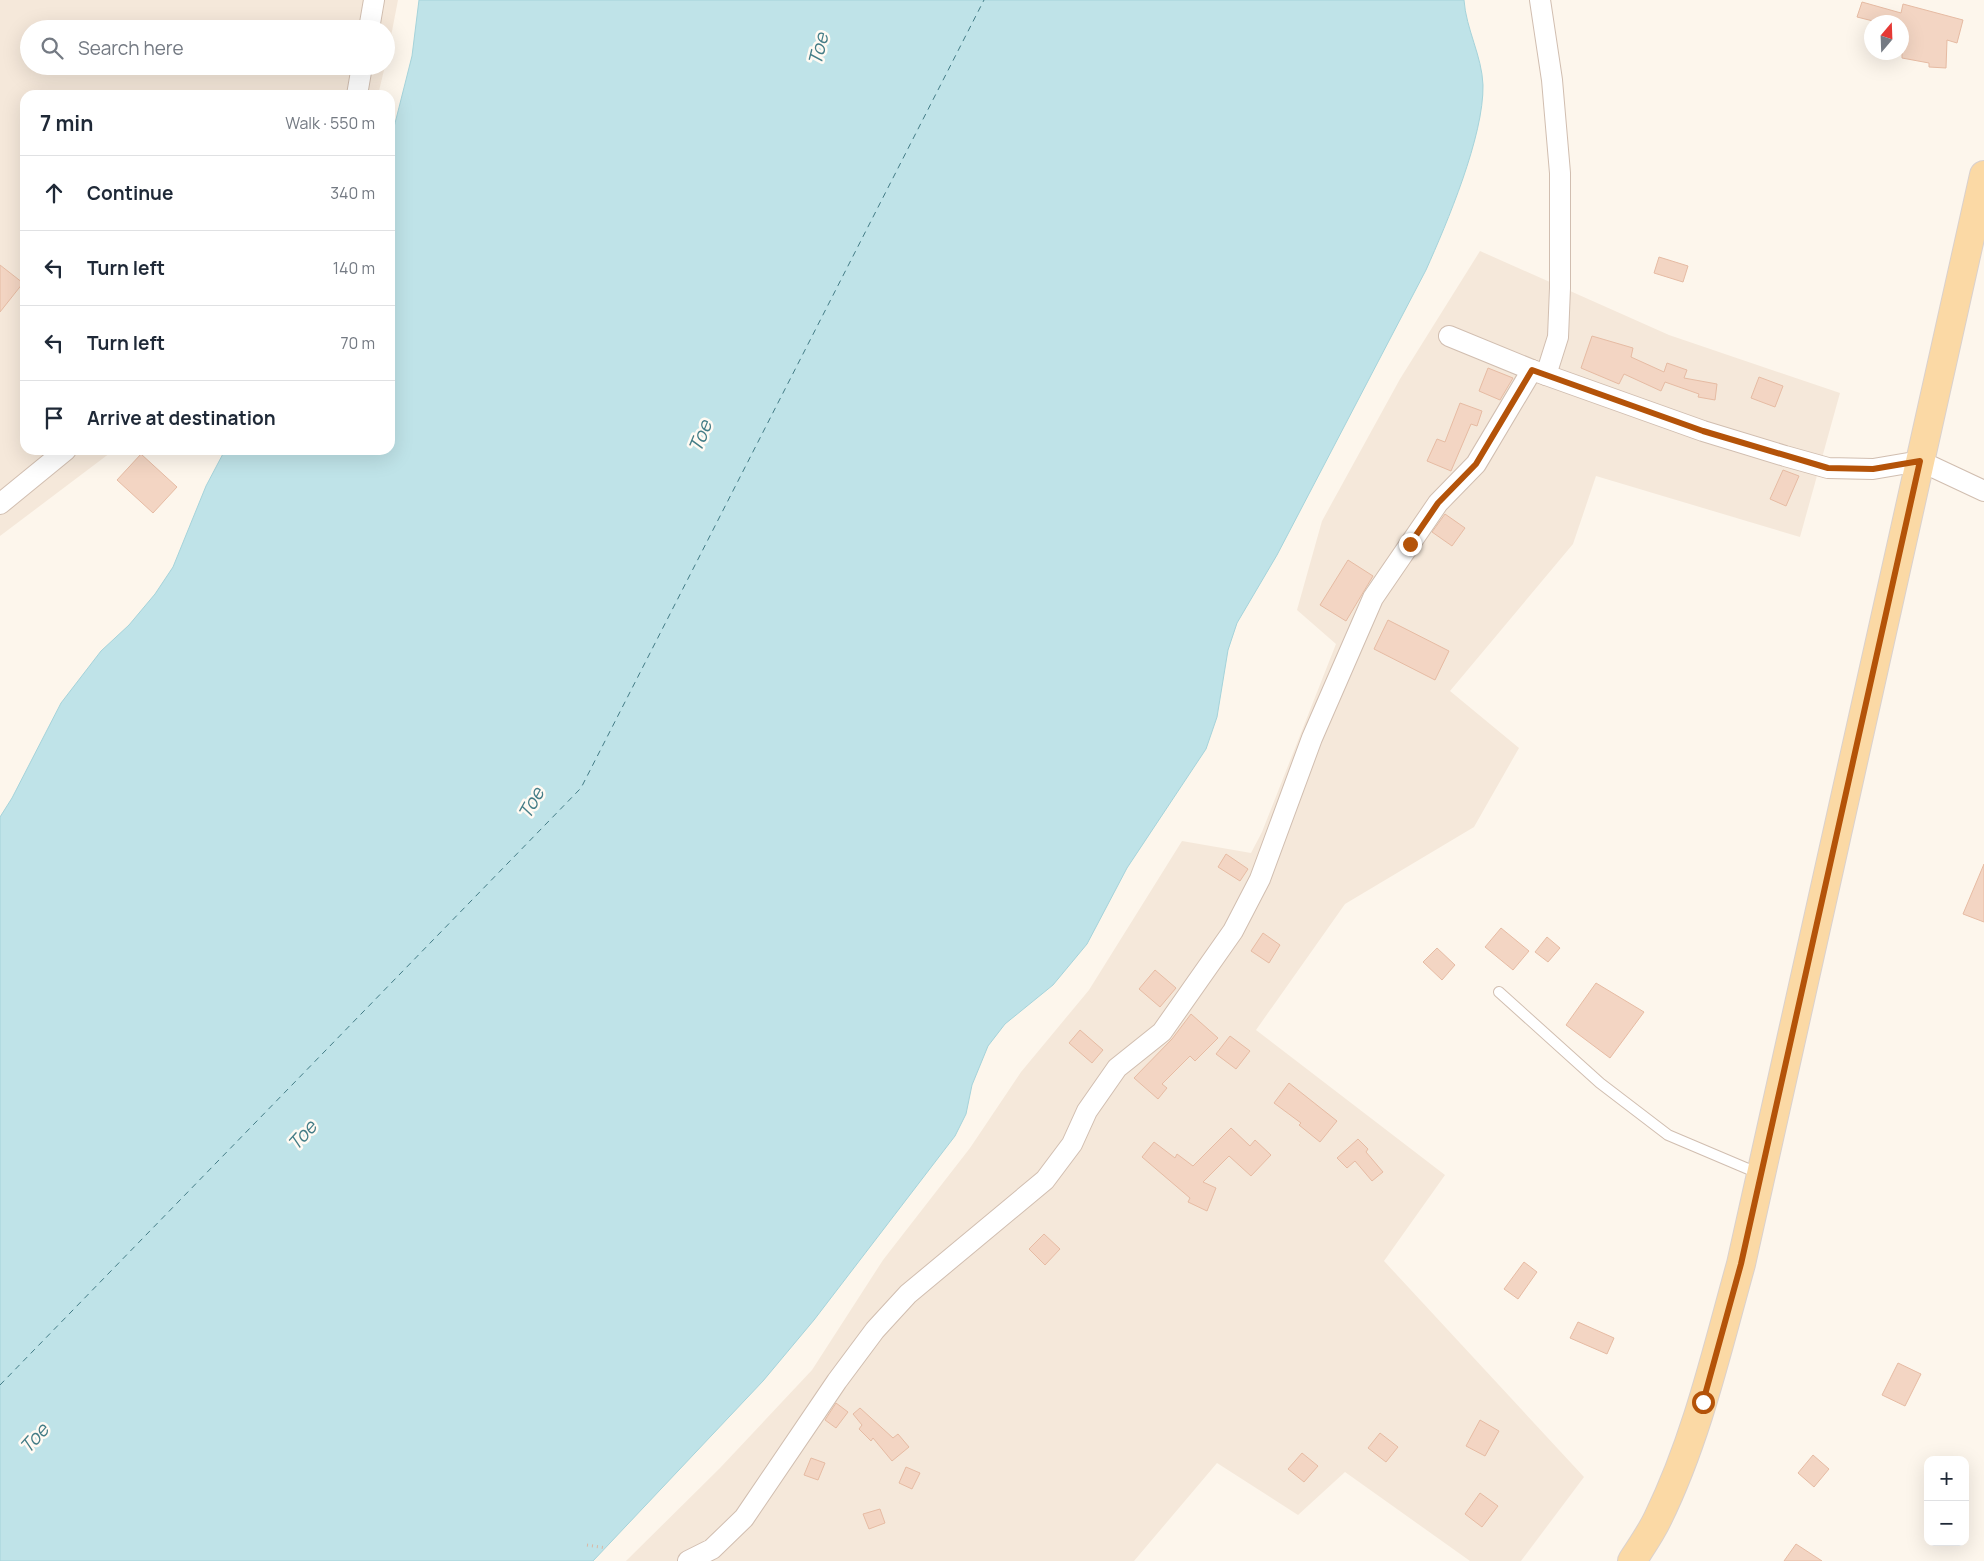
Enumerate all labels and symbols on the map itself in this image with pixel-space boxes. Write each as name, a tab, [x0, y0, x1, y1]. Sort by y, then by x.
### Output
north arrow	[1864, 15, 1909, 60]
water label: Toe	[801, 28, 835, 68]
water label: Toe	[682, 414, 719, 456]
route end	[1399, 533, 1422, 556]
water label: Toe	[512, 781, 551, 823]
water label: Toe	[282, 1113, 324, 1156]
route start	[1692, 1391, 1715, 1414]
water label: Toe	[14, 1416, 56, 1459]

